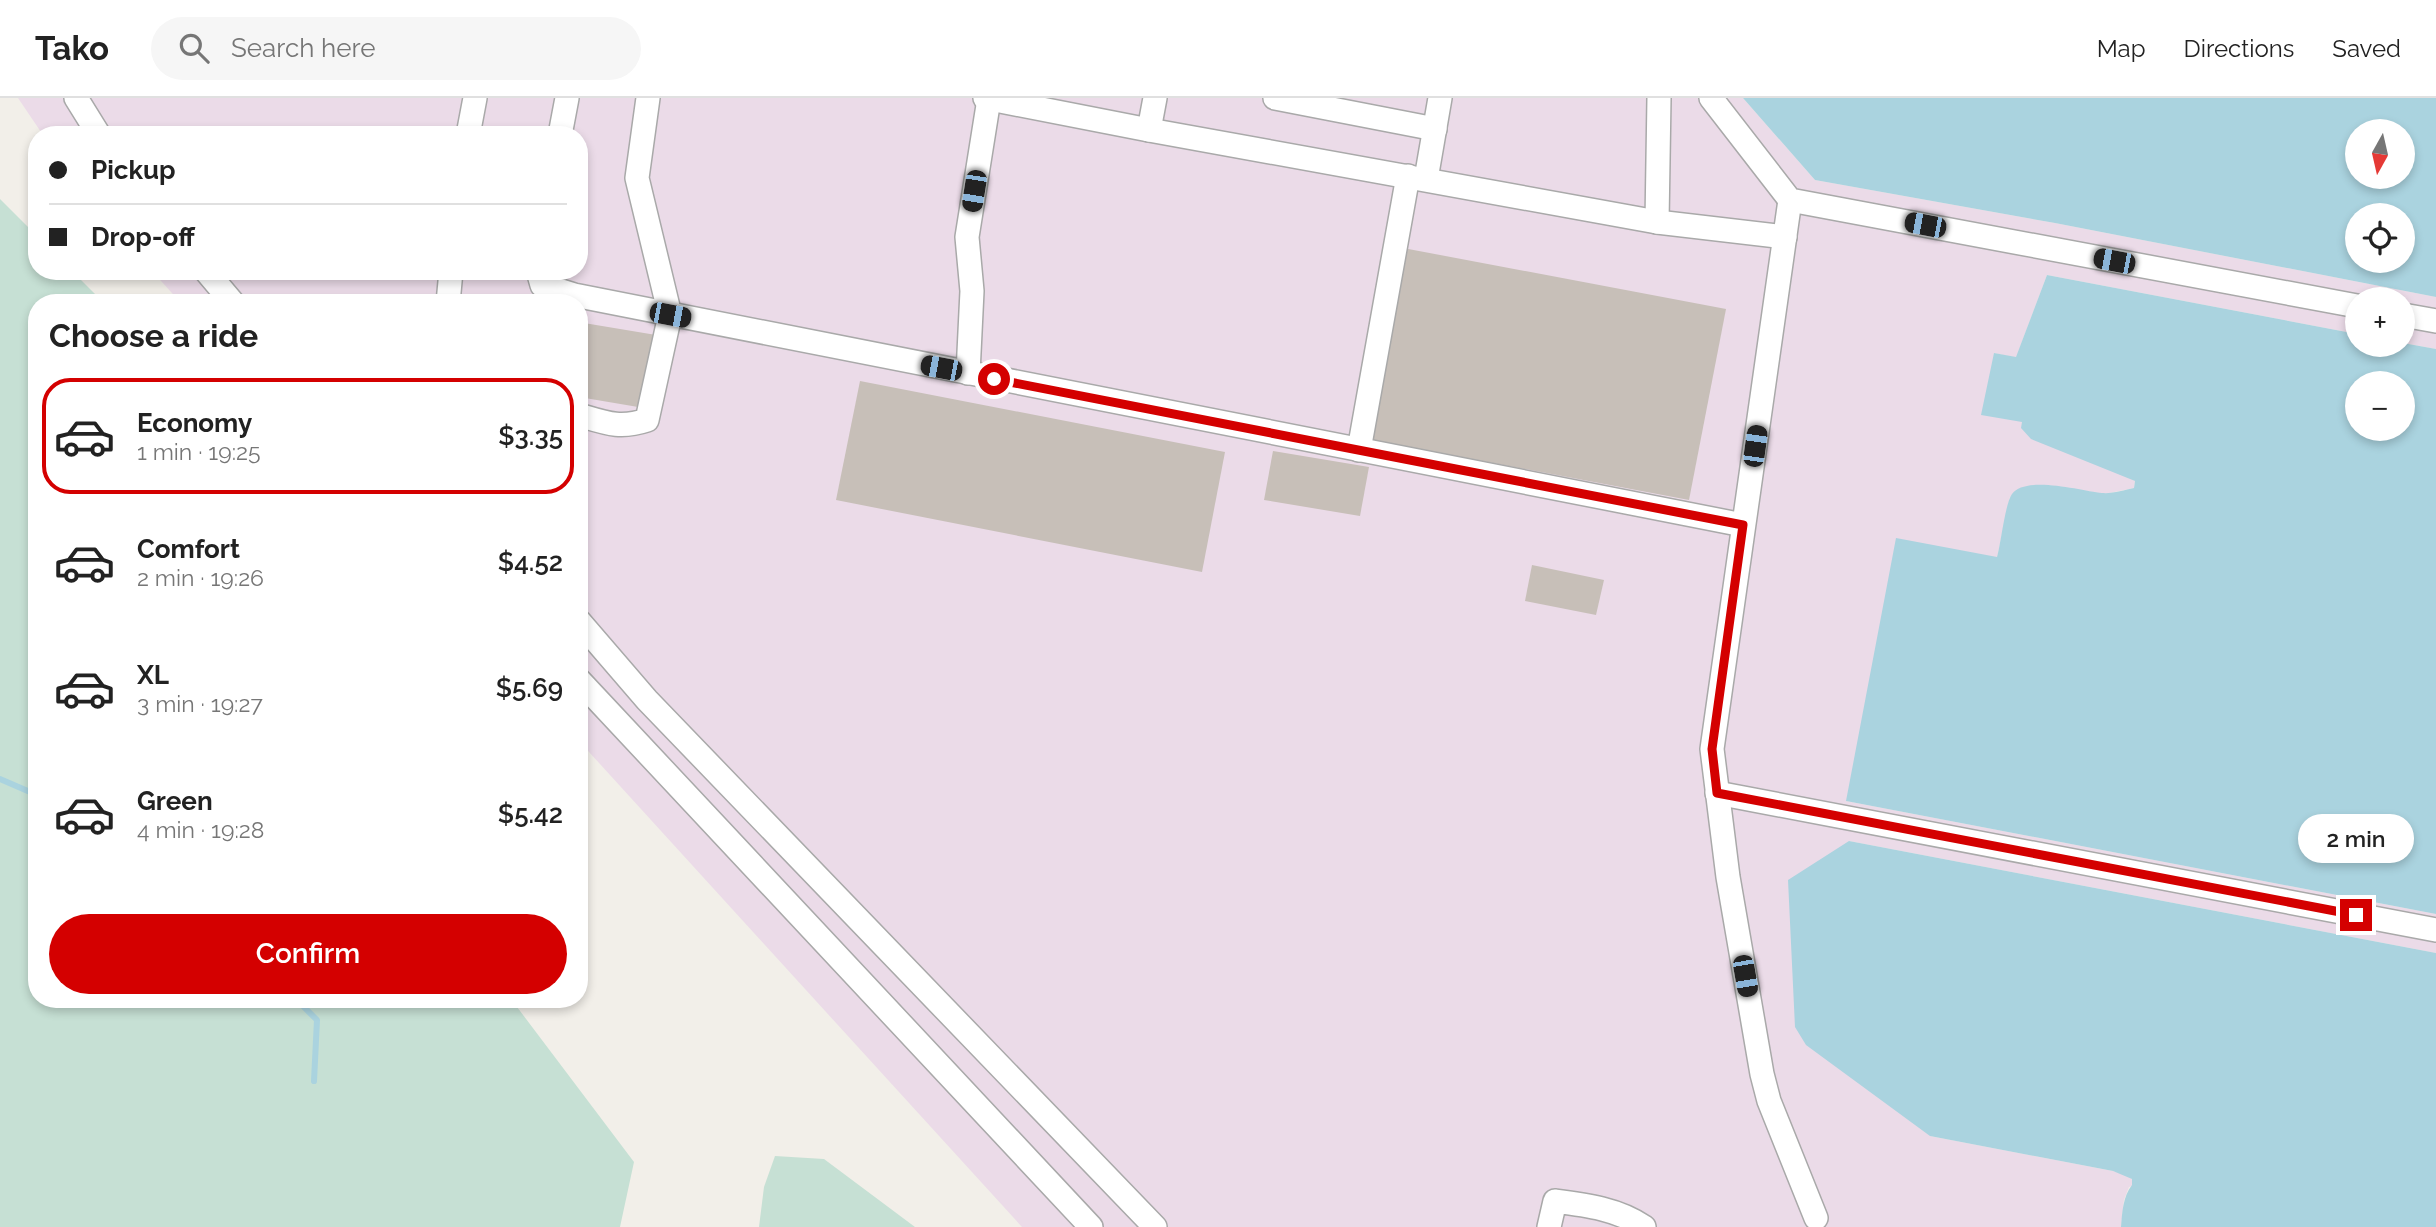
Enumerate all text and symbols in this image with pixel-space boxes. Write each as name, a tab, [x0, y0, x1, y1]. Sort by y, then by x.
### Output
search box	[151, 17, 641, 80]
text: Tako	[35, 29, 109, 68]
icon: search	[175, 29, 213, 67]
text: Search here	[231, 33, 375, 63]
text: Map	[2097, 34, 2146, 63]
text: Directions	[2184, 34, 2294, 63]
text: Saved	[2332, 34, 2401, 63]
north arrow	[2345, 119, 2415, 189]
map controls	[2345, 119, 2415, 441]
text: Pickup	[91, 155, 176, 185]
car	[961, 169, 988, 213]
button: locate	[2345, 203, 2415, 273]
car	[1903, 211, 1948, 239]
text: Drop-off	[91, 222, 195, 252]
car	[2092, 247, 2137, 275]
button: +	[2345, 287, 2415, 357]
car	[648, 301, 693, 329]
text: Choose a ride	[49, 317, 258, 354]
car	[919, 354, 964, 382]
route start	[978, 363, 1010, 395]
button: −	[2345, 371, 2415, 441]
icon: car	[53, 405, 116, 468]
text: Economy	[137, 408, 252, 438]
text: $3.35	[498, 421, 563, 451]
car	[1742, 424, 1769, 468]
text: 1 min · 19:25	[137, 438, 261, 465]
icon: car	[53, 531, 116, 594]
text: Comfort	[137, 534, 240, 564]
text: $4.52	[498, 547, 563, 577]
text: 2 min · 19:26	[137, 564, 264, 591]
icon: car	[53, 657, 116, 720]
text: XL	[137, 660, 169, 690]
text: $5.69	[496, 673, 563, 703]
text: 3 min · 19:27	[137, 690, 263, 717]
icon: car	[53, 783, 116, 846]
text: Green	[137, 786, 213, 816]
text: $5.42	[498, 799, 563, 829]
callout: 2 min	[2298, 814, 2414, 862]
text: 4 min · 19:28	[137, 816, 264, 843]
text: 2 min	[2327, 825, 2385, 852]
route end	[2340, 899, 2372, 931]
button: Confirm	[49, 914, 567, 994]
car	[1732, 953, 1759, 999]

